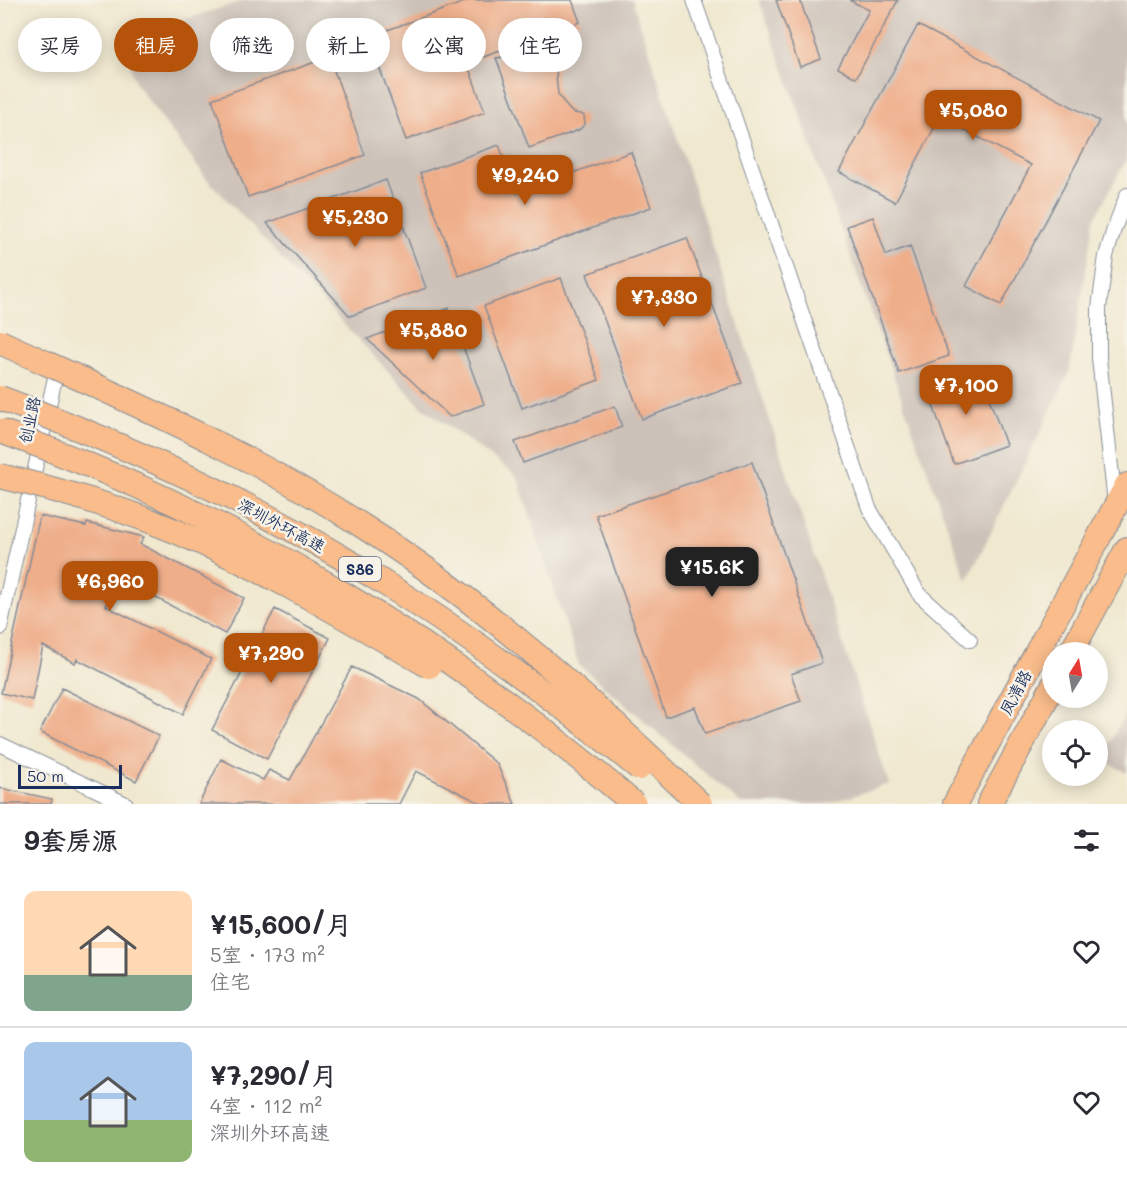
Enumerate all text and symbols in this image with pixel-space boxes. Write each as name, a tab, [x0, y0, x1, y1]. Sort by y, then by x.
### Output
chip: 买房	[18, 18, 102, 72]
chip: 租房	[114, 18, 198, 72]
chip: 筛选	[210, 18, 294, 72]
chip: 新上	[306, 18, 390, 72]
chip: 公寓	[402, 18, 486, 72]
chip: 住宅	[498, 18, 582, 72]
pin: ¥5,080	[924, 90, 1022, 141]
text: ¥5,080	[938, 96, 1008, 122]
pin: ¥9,240	[476, 155, 574, 206]
text: ¥9,240	[491, 161, 559, 187]
pin: ¥5,230	[306, 197, 404, 248]
text: ¥5,230	[322, 203, 388, 229]
pin: ¥7,330	[615, 277, 713, 328]
text: ¥7,330	[630, 283, 698, 309]
pin: ¥5,880	[384, 310, 482, 361]
text: ¥5,880	[399, 316, 467, 342]
pin: ¥7,100	[917, 365, 1015, 416]
text: ¥7,100	[934, 371, 998, 397]
street label: 创业路	[14, 394, 44, 446]
street label: 深圳外环高速	[235, 493, 329, 557]
pin: ¥15.6K	[663, 547, 761, 598]
text: ¥15.6K	[679, 553, 745, 579]
road number: S86	[339, 557, 381, 581]
pin: ¥6,960	[61, 561, 159, 612]
text: ¥6,960	[76, 567, 144, 593]
pin: ¥7,290	[222, 633, 320, 684]
text: ¥7,290	[238, 639, 304, 665]
north arrow	[1042, 642, 1108, 708]
map controls	[1042, 642, 1108, 786]
street label: 凤清路	[994, 666, 1036, 718]
button: locate	[1042, 720, 1108, 786]
scale bar	[18, 762, 122, 790]
text: 50 m	[27, 765, 64, 786]
text: 9套房源	[24, 823, 118, 857]
icon: filters	[1070, 824, 1103, 857]
text: ¥15,600/月	[210, 907, 352, 941]
icon: home	[72, 915, 144, 987]
icon: heart	[1070, 935, 1103, 968]
text: 5室 · 173 m²	[210, 941, 325, 967]
text: 住宅	[210, 968, 250, 994]
text: ¥7,290/月	[210, 1058, 338, 1092]
icon: home	[72, 1066, 144, 1138]
icon: heart	[1070, 1086, 1103, 1119]
text: 4室 · 112 m²	[210, 1092, 322, 1118]
text: 深圳外环高速	[210, 1119, 330, 1145]

